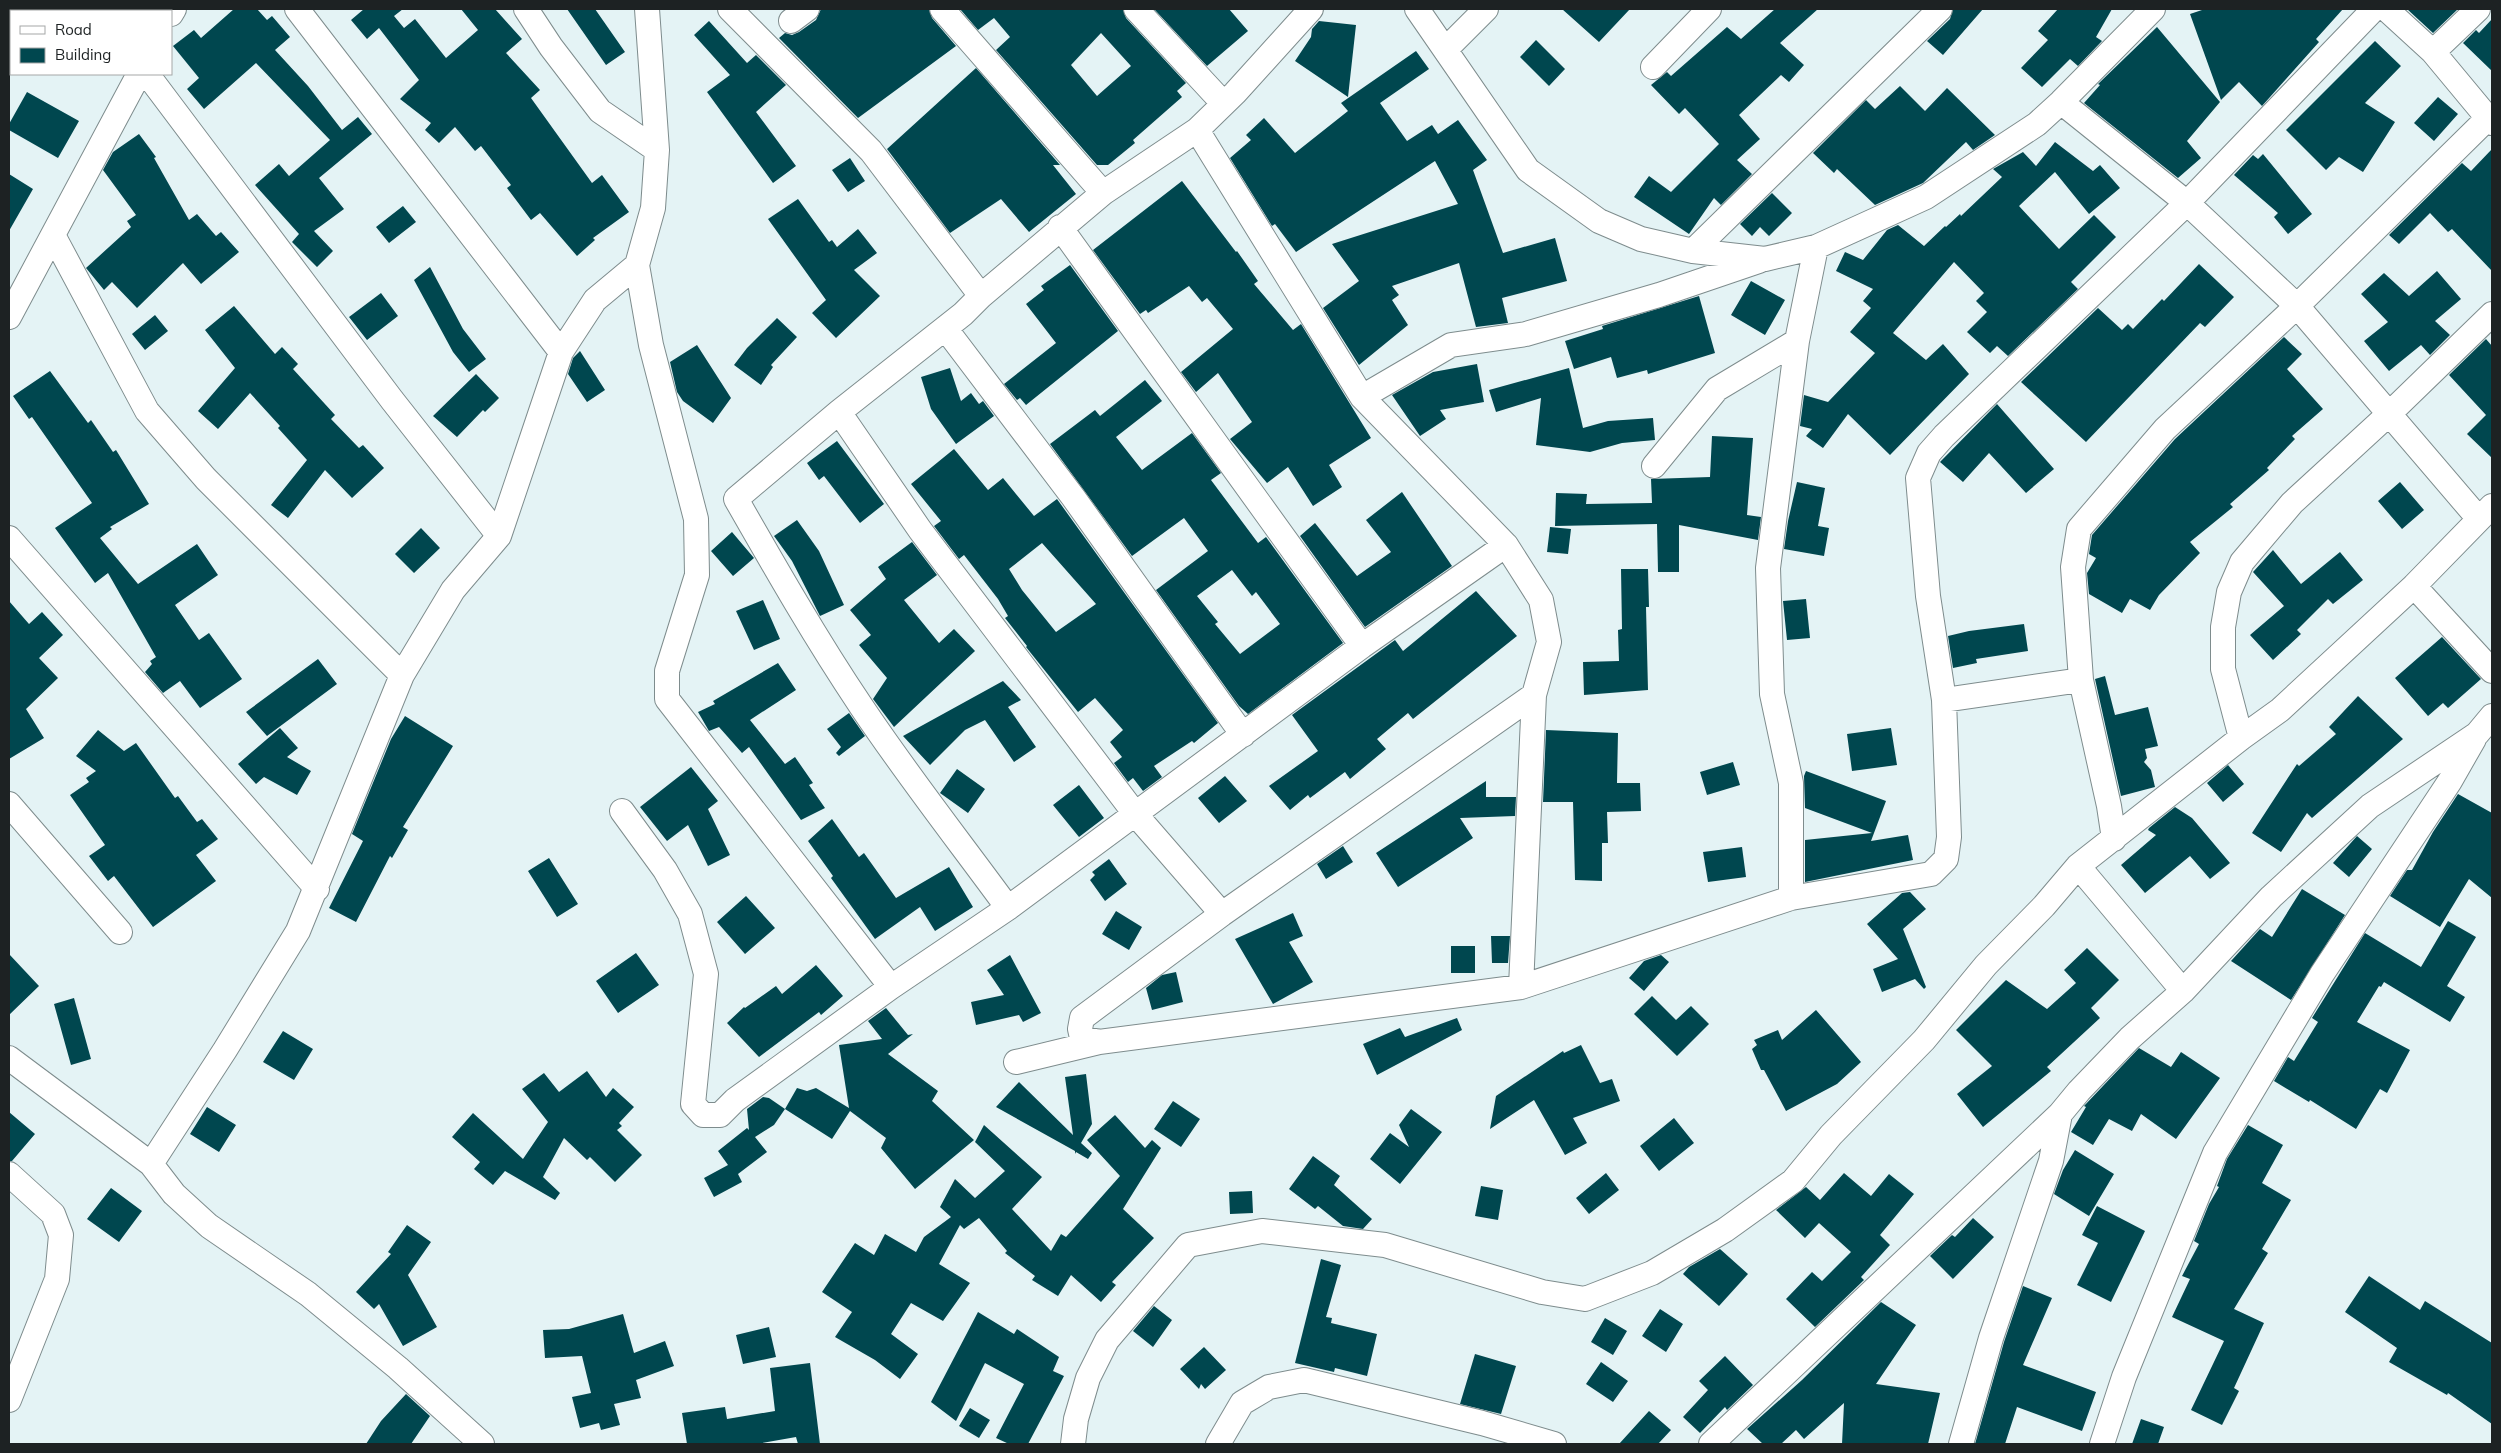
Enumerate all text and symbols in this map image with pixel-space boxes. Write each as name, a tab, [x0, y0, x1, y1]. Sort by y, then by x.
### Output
legend	[10, 10, 172, 75]
text: Road	[55, 20, 92, 39]
text: Building	[55, 45, 111, 64]

